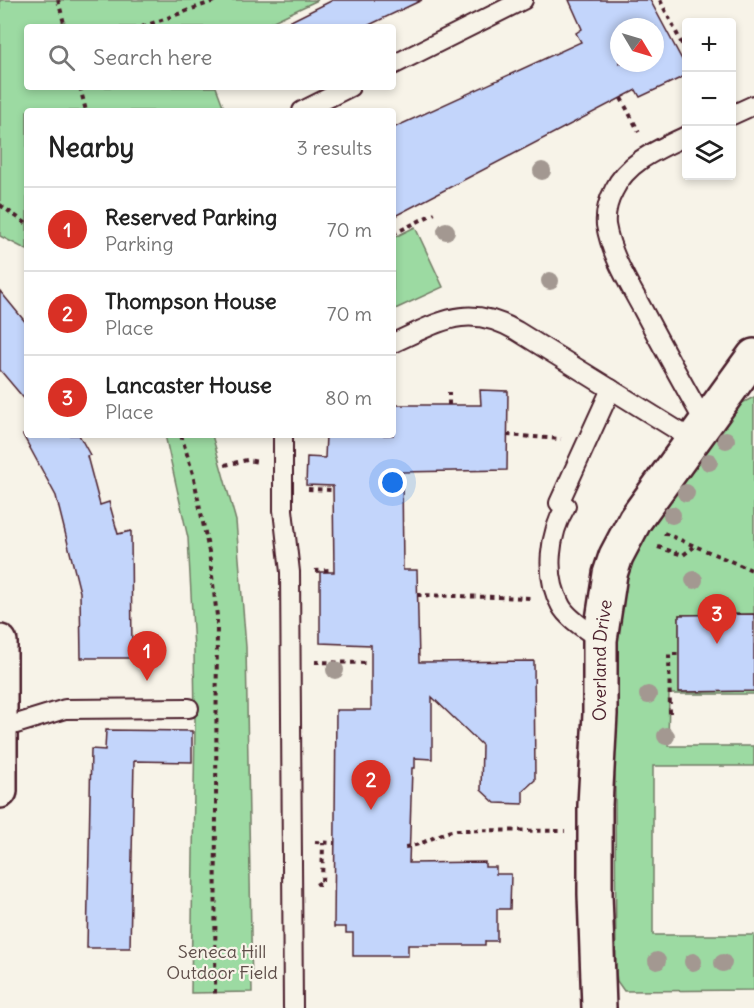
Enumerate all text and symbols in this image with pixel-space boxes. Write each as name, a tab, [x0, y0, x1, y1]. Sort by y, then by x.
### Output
north arrow	[610, 18, 664, 72]
map controls	[682, 18, 736, 180]
button: +	[682, 18, 736, 72]
search box	[24, 24, 396, 90]
icon: search	[45, 41, 78, 74]
text: Search here	[93, 43, 212, 71]
button: −	[682, 72, 736, 126]
button: layers	[682, 126, 736, 180]
text: Nearby	[48, 131, 134, 164]
text: 3 results	[296, 135, 372, 160]
text: Reserved Parking	[105, 203, 277, 231]
text: 1	[64, 217, 71, 242]
text: 70 m	[327, 217, 372, 242]
text: Parking	[105, 231, 174, 256]
text: Thompson House	[105, 287, 277, 315]
text: 2	[62, 301, 73, 326]
text: 70 m	[327, 301, 372, 326]
text: Place	[105, 315, 153, 340]
text: Lancaster House	[105, 371, 272, 399]
text: 3	[62, 385, 73, 410]
text: 80 m	[325, 385, 372, 410]
text: Place	[105, 399, 153, 424]
your location	[378, 468, 407, 497]
pin: 3	[698, 594, 736, 644]
street label: Overland Drive	[588, 598, 617, 722]
pin: 1	[128, 632, 166, 681]
pin: 2	[352, 760, 391, 810]
park label: Seneca Hill Outdoor Field	[166, 940, 278, 984]

